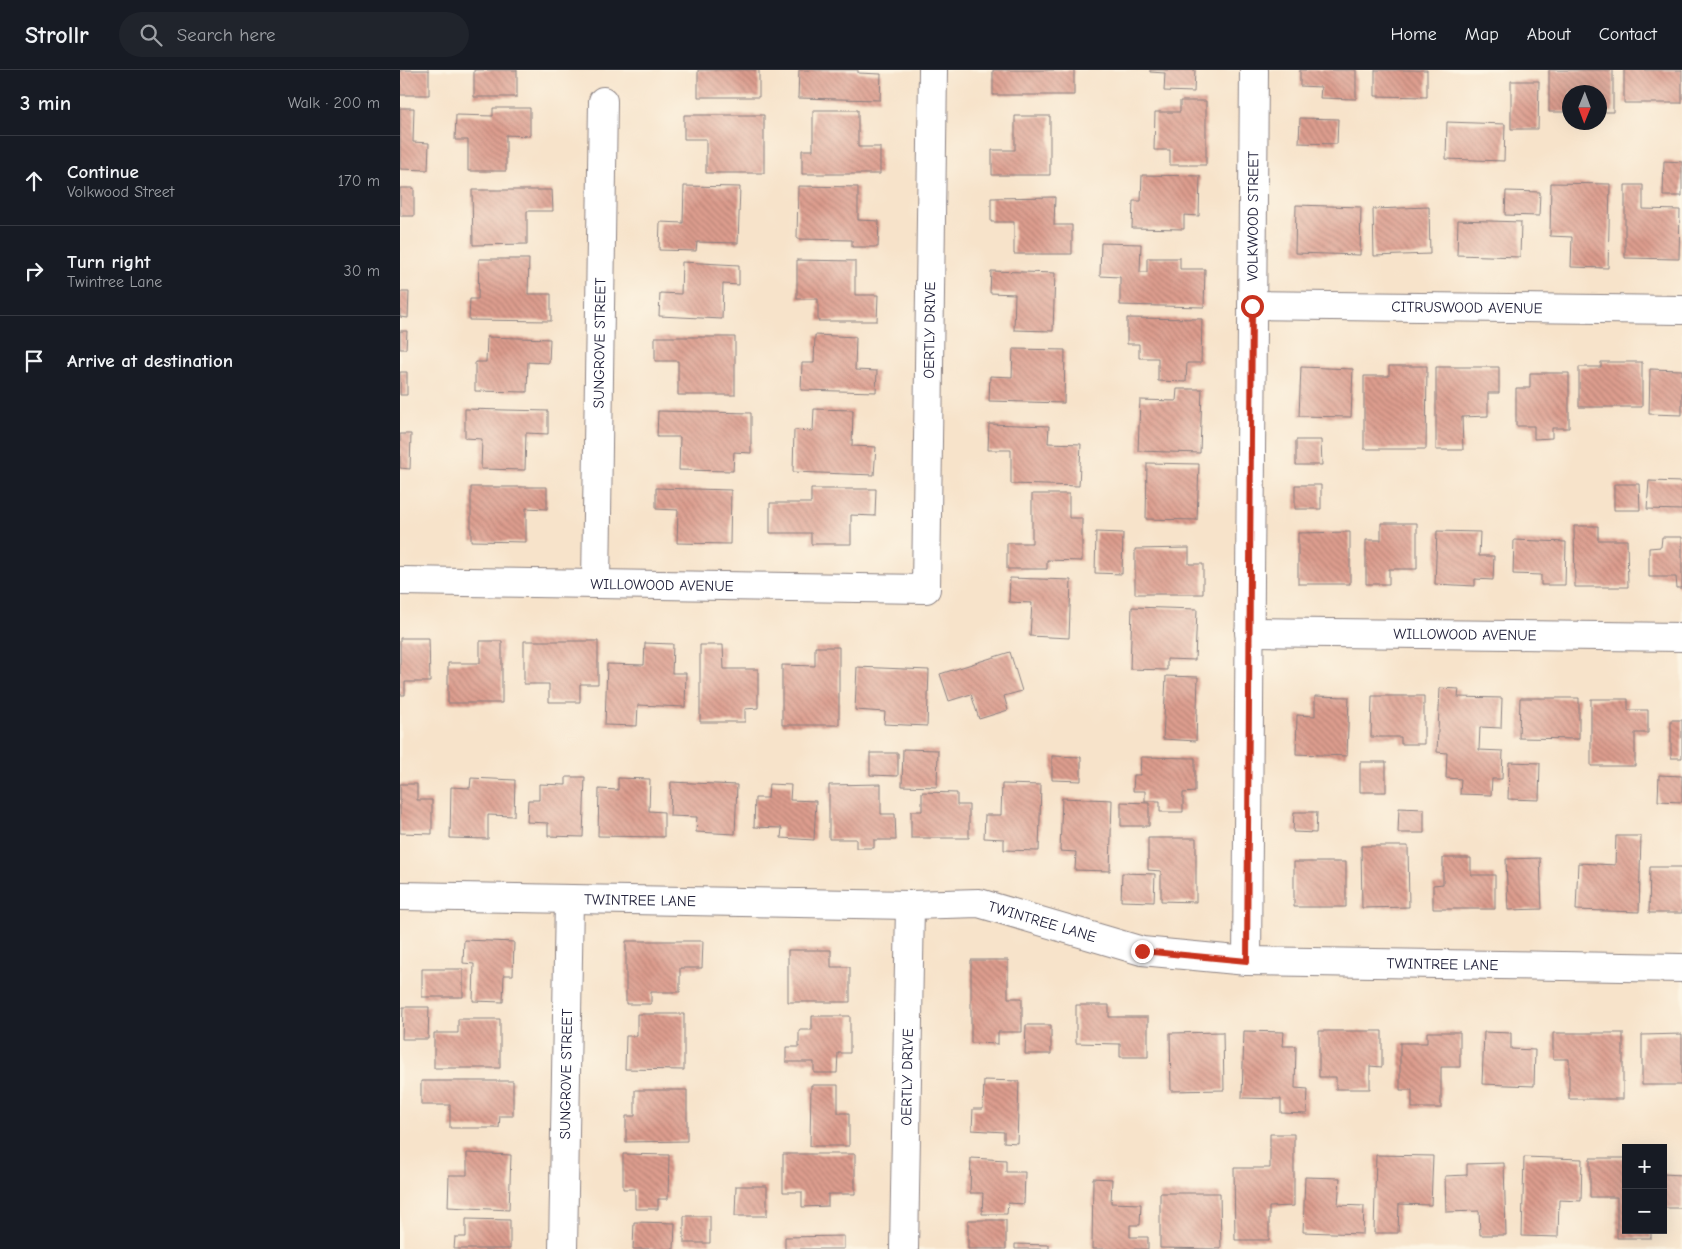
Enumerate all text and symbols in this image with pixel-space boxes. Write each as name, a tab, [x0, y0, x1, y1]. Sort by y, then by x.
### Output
search box	[119, 12, 469, 57]
text: Strollr	[25, 21, 89, 49]
icon: search	[137, 21, 165, 49]
text: Search here	[177, 24, 276, 46]
text: Home	[1390, 24, 1437, 45]
text: Map	[1465, 24, 1499, 45]
text: About	[1527, 24, 1571, 45]
text: Contact	[1599, 24, 1657, 45]
north arrow	[1562, 85, 1607, 130]
text: 3 min	[20, 91, 71, 115]
text: Walk · 200 m	[288, 94, 380, 112]
street label: VOLKWOOD STREET	[1243, 151, 1262, 281]
text: Continue	[67, 161, 139, 183]
icon: ahead	[20, 167, 48, 195]
text: 170 m	[338, 172, 380, 190]
text: Volkwood Street	[67, 183, 174, 201]
text: Turn right	[67, 251, 151, 273]
icon: right	[20, 257, 48, 285]
text: 30 m	[344, 262, 380, 280]
text: Twintree Lane	[67, 273, 162, 291]
street label: SUNGROVE STREET	[590, 277, 609, 409]
street label: OERTLY DRIVE	[920, 281, 939, 379]
route start	[1241, 295, 1264, 318]
street label: CITRUSWOOD AVENUE	[1391, 298, 1543, 317]
icon: arrive	[20, 347, 48, 375]
text: Arrive at destination	[67, 350, 233, 372]
street label: WILLOWOOD AVENUE	[590, 575, 734, 595]
street label: WILLOWOOD AVENUE	[1393, 625, 1537, 644]
street label: TWINTREE LANE	[584, 890, 696, 910]
street label: TWINTREE LANE	[986, 897, 1098, 946]
route end	[1131, 940, 1154, 963]
street label: TWINTREE LANE	[1386, 954, 1498, 974]
street label: SUNGROVE STREET	[556, 1008, 576, 1140]
street label: OERTLY DRIVE	[897, 1028, 917, 1126]
map controls	[1622, 1144, 1667, 1234]
button: +	[1622, 1144, 1667, 1189]
button: −	[1622, 1189, 1667, 1234]

